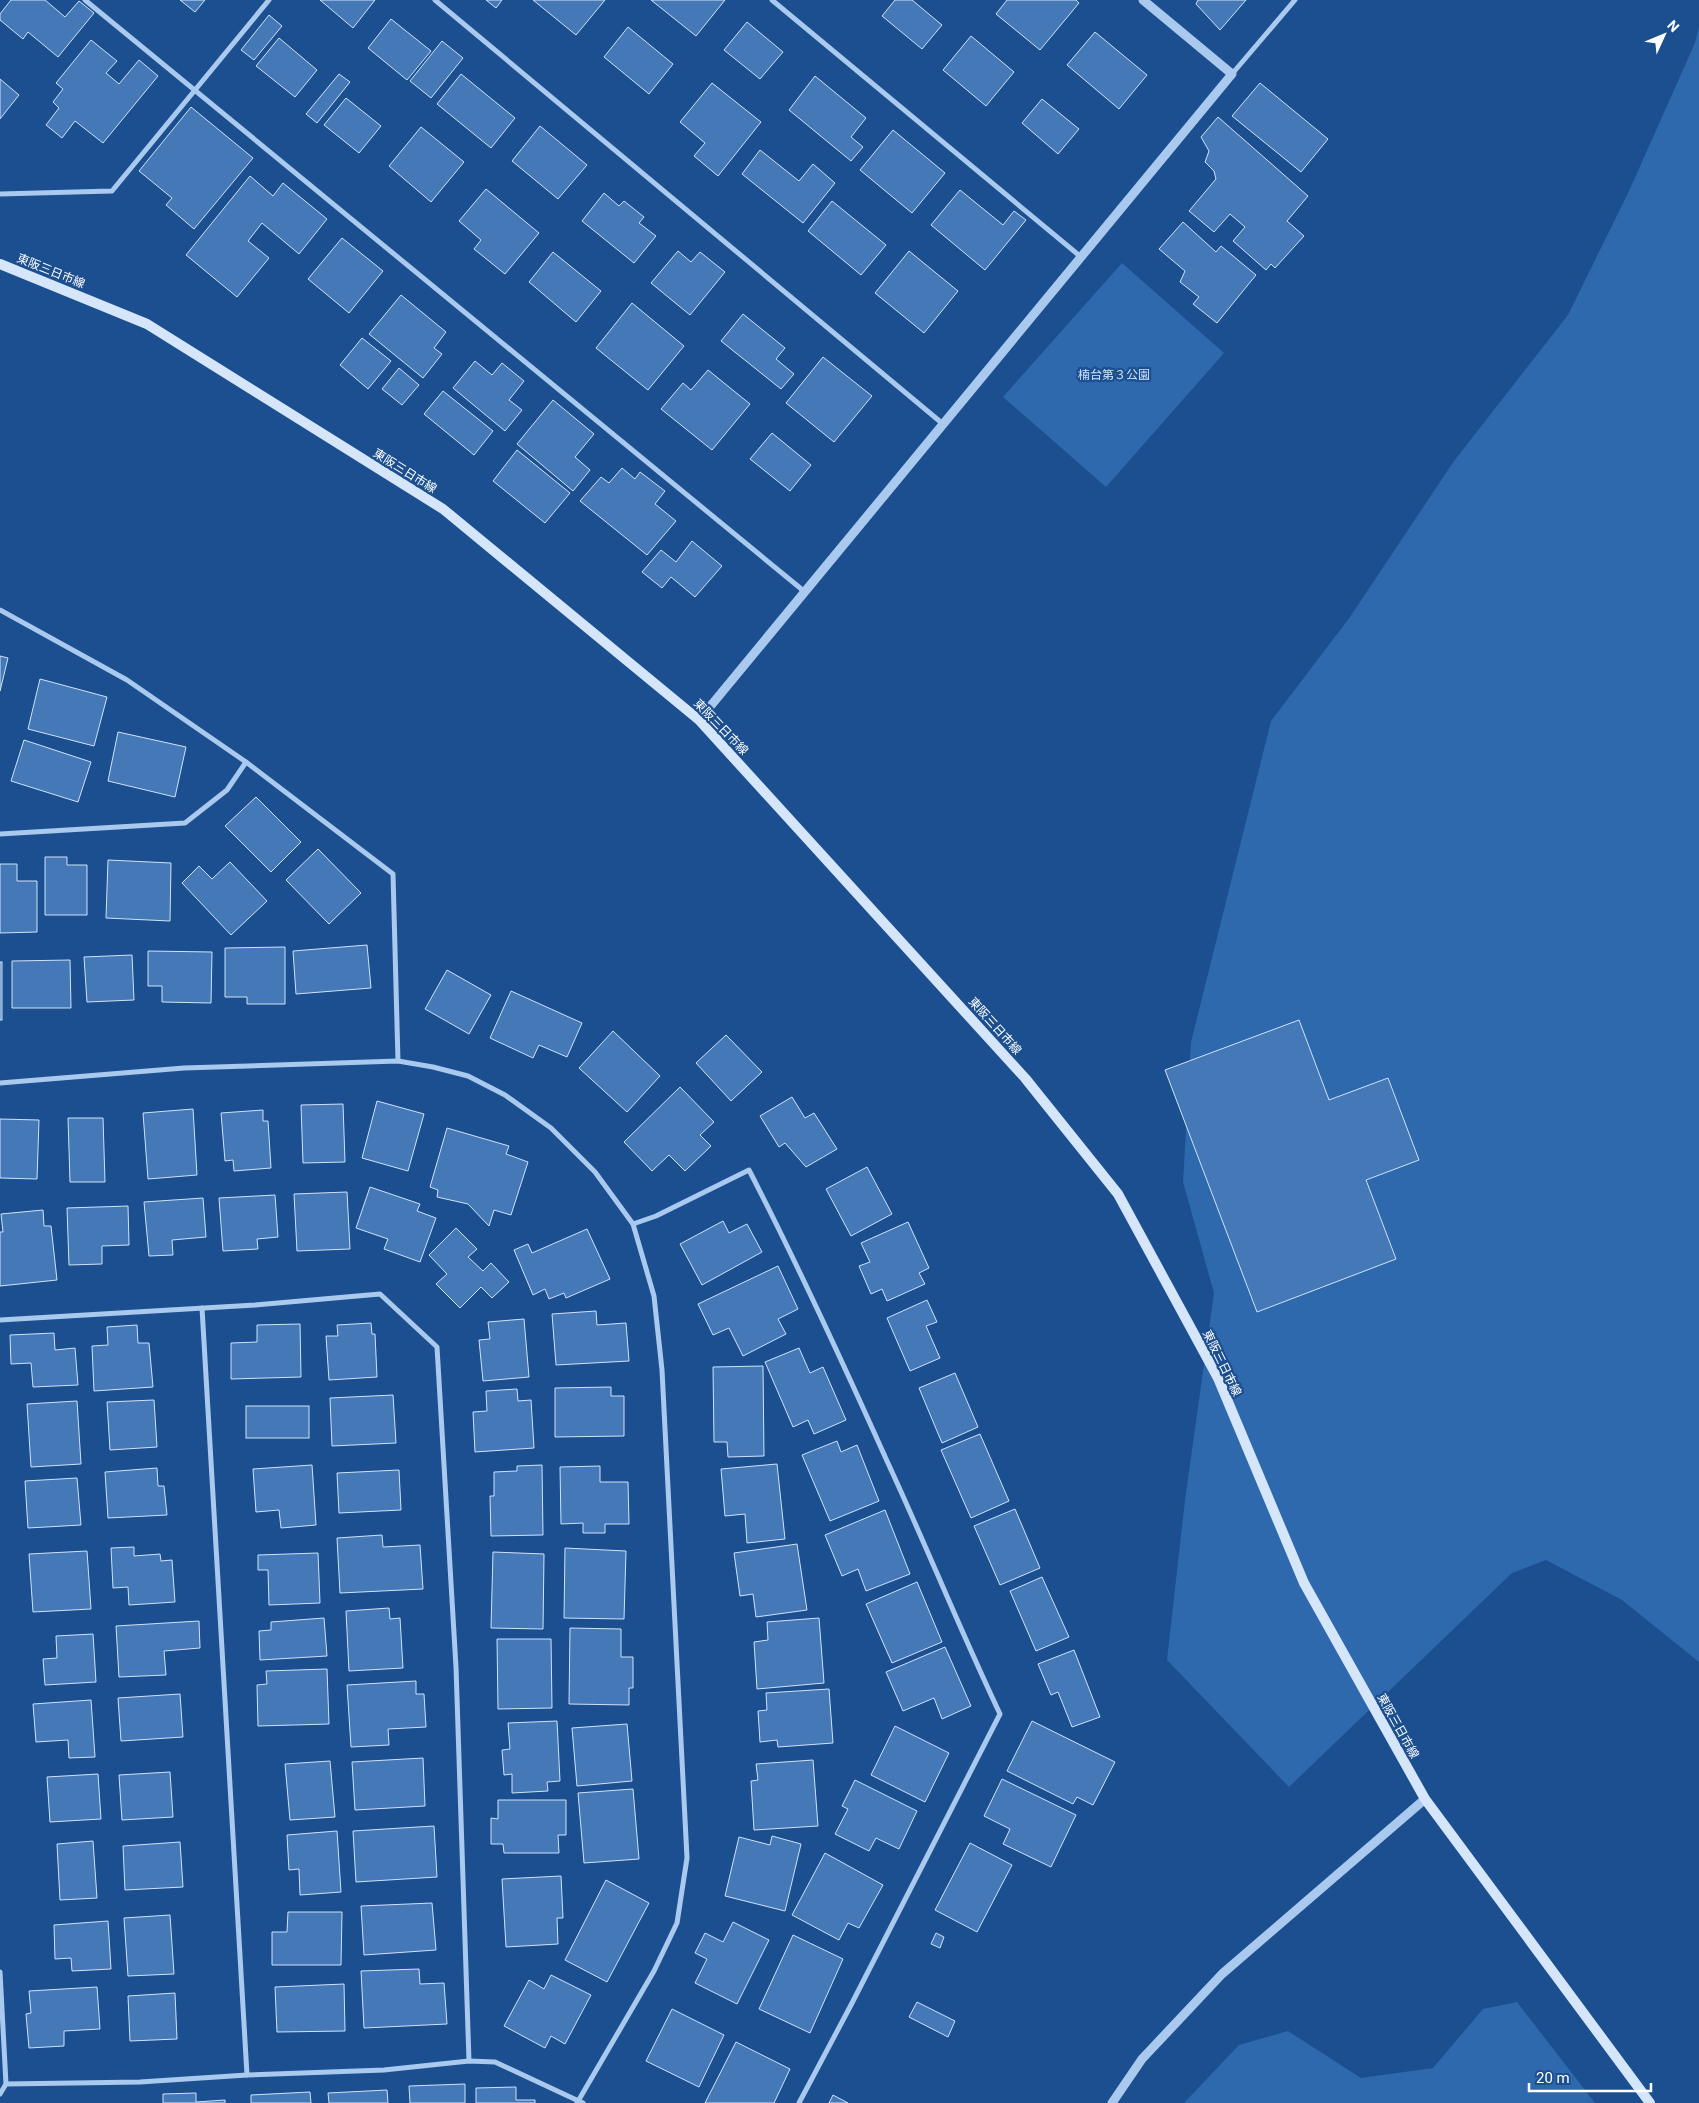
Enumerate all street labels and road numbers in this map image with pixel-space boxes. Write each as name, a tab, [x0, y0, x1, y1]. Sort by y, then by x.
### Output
street label: 東阪三日市線	[15, 251, 87, 291]
street label: 東阪三日市線	[371, 446, 439, 496]
street label: 東阪三日市線	[691, 696, 751, 758]
street label: 東阪三日市線	[966, 995, 1024, 1057]
street label: 東阪三日市線	[1200, 1328, 1244, 1398]
street label: 東阪三日市線	[1374, 1691, 1422, 1761]

